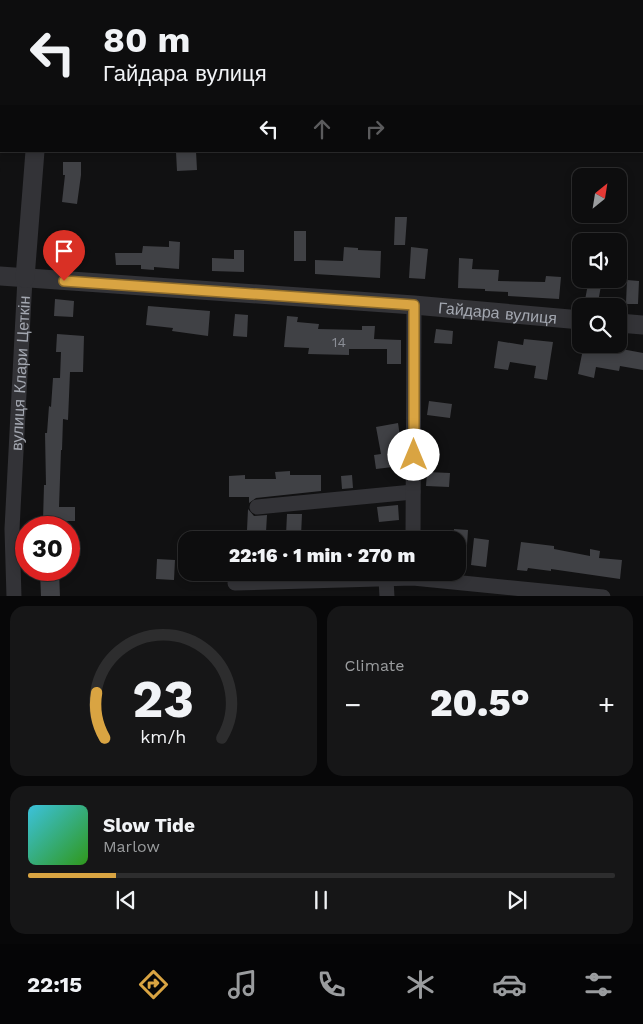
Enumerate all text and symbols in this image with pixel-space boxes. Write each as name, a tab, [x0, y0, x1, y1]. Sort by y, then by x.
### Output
text: 80 m	[103, 19, 190, 61]
icon: left	[20, 20, 85, 85]
text: Гайдара вулиця	[103, 61, 267, 86]
icon: left	[255, 115, 283, 143]
icon: ahead	[308, 115, 336, 143]
icon: right	[361, 115, 389, 143]
north arrow	[572, 168, 628, 222]
map controls	[572, 168, 627, 353]
pin	[43, 230, 85, 281]
button: sound	[572, 233, 627, 288]
icon: arrive	[50, 237, 78, 265]
street label: вулиця Клари Цеткін	[7, 295, 34, 451]
street label: Гайдара вулиця	[437, 298, 558, 327]
button: search	[572, 298, 627, 353]
house number: 14	[332, 334, 346, 350]
position arrow	[387, 428, 439, 480]
speed limit sign: 30	[15, 516, 80, 581]
text: 22:16 · 1 min · 270 m	[229, 544, 415, 567]
text: Climate	[345, 656, 405, 675]
text: 23	[132, 669, 194, 730]
text: 20.5°	[430, 681, 530, 725]
text: −	[345, 688, 361, 721]
text: +	[598, 688, 615, 721]
text: km/h	[140, 726, 186, 747]
text: Slow Tide	[103, 814, 195, 837]
text: Marlow	[103, 837, 160, 856]
icon: previous	[112, 886, 140, 914]
icon: pause	[307, 886, 335, 914]
icon: next	[503, 886, 531, 914]
icon: directions	[136, 967, 171, 1002]
icon: music	[225, 967, 260, 1002]
icon: phone	[314, 967, 349, 1002]
icon: climate	[403, 967, 438, 1002]
icon: car	[492, 967, 527, 1002]
icon: filters	[581, 967, 616, 1002]
text: 22:15	[27, 972, 82, 997]

